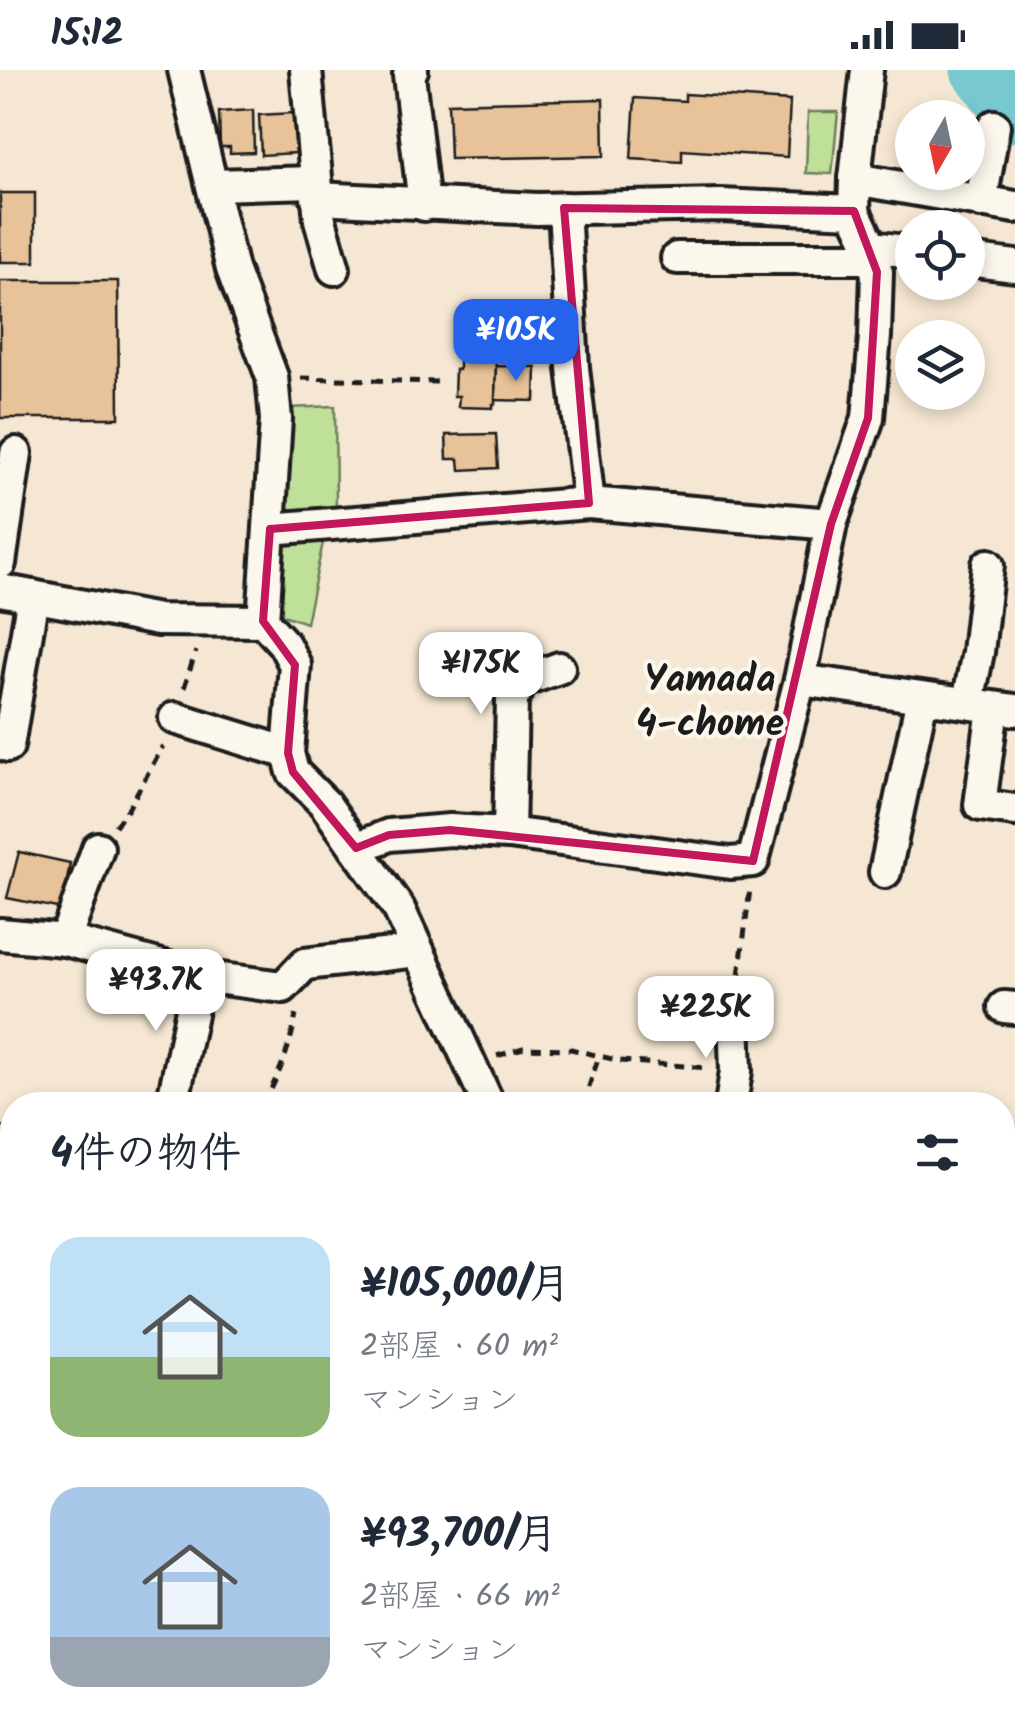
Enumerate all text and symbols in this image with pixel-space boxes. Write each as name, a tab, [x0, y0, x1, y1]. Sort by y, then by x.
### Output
text: 15:12	[50, 5, 124, 65]
north arrow	[895, 100, 985, 190]
map controls	[895, 100, 985, 410]
button: locate	[895, 210, 985, 300]
pin: ¥105K	[446, 299, 586, 384]
text: ¥105K	[475, 306, 557, 357]
button: layers	[895, 320, 985, 410]
pin: ¥175K	[411, 632, 551, 717]
text: ¥175K	[441, 639, 521, 690]
district label: Yamada 4-chome	[636, 651, 784, 755]
pin: ¥93.7K	[75, 949, 237, 1034]
text: ¥93.7K	[108, 956, 204, 1007]
pin: ¥225K	[636, 976, 776, 1061]
text: ¥225K	[660, 983, 752, 1034]
text: 4件の物件	[50, 1121, 241, 1188]
icon: filters	[910, 1125, 965, 1180]
text: ¥105,000/月	[360, 1252, 571, 1319]
icon: home	[130, 1277, 250, 1397]
text: 2部屋 · 60 m²	[360, 1322, 558, 1373]
text: マンション	[360, 1376, 519, 1427]
text: ¥93,700/月	[360, 1502, 558, 1569]
icon: home	[130, 1527, 250, 1647]
text: 2部屋 · 66 m²	[360, 1572, 560, 1623]
text: マンション	[360, 1626, 519, 1677]

